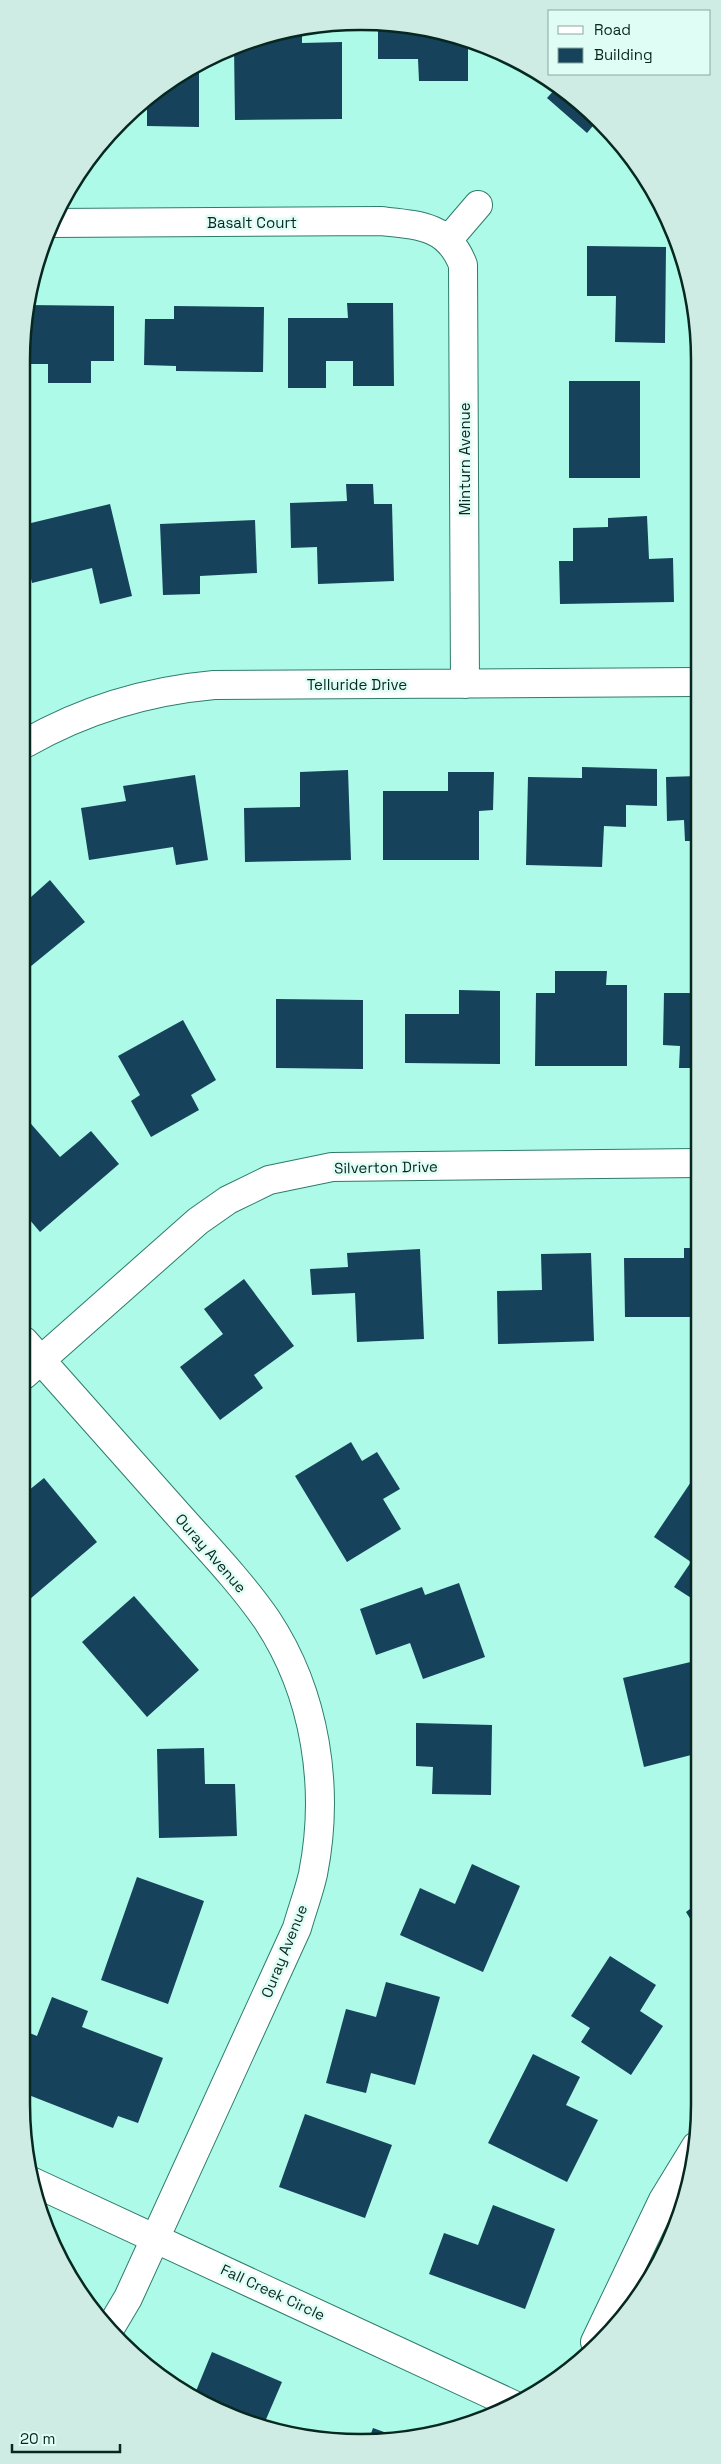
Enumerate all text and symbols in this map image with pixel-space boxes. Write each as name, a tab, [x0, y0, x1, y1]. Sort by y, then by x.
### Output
legend	[548, 10, 711, 75]
text: Road	[594, 20, 631, 39]
text: Building	[594, 45, 653, 64]
street label: Basalt Court	[207, 213, 297, 232]
street label: Minturn Avenue	[455, 402, 474, 516]
street label: Telluride Drive	[307, 675, 407, 694]
street label: Silverton Drive	[334, 1157, 438, 1177]
street label: Ouray Avenue	[171, 1509, 251, 1597]
street label: Ouray Avenue	[257, 1902, 311, 2000]
street label: Fall Creek Circle	[218, 2260, 328, 2324]
scale bar	[12, 2422, 120, 2454]
text: 20 m	[20, 2429, 55, 2448]

